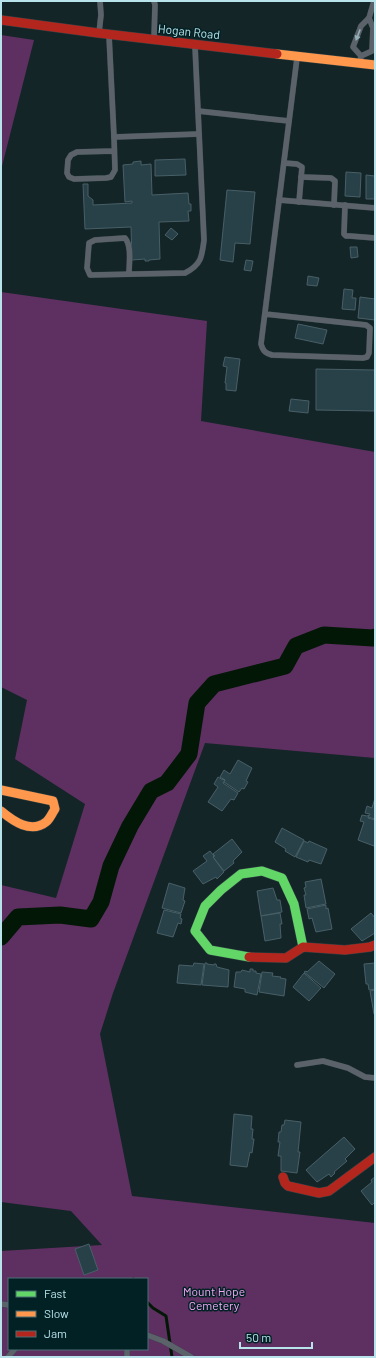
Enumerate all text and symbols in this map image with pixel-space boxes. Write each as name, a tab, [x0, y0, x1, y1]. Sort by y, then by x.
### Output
street label: Hogan Road	[157, 21, 221, 41]
one-way arrow	[354, 30, 360, 42]
legend	[8, 1278, 148, 1350]
park label: Mount Hope Cemetery	[183, 1284, 245, 1312]
text: Fast	[44, 1286, 67, 1300]
text: Slow	[44, 1306, 69, 1320]
scale bar	[240, 1324, 312, 1350]
text: Jam	[44, 1326, 67, 1340]
text: 50 m	[246, 1330, 271, 1344]

